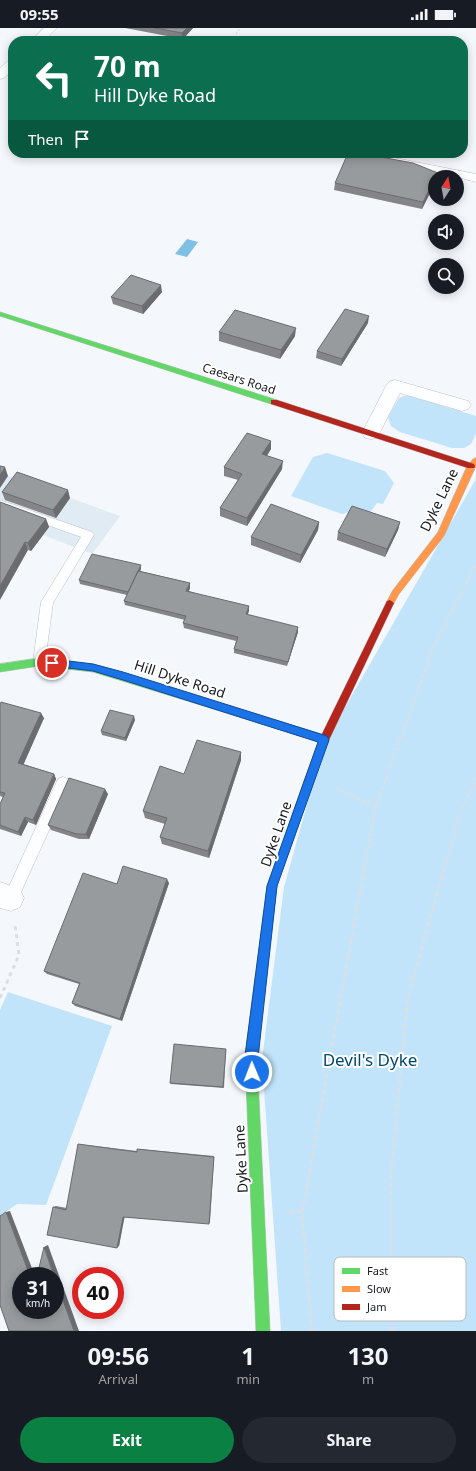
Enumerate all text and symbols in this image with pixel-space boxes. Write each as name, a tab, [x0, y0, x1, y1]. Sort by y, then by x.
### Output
text: 09:55	[20, 4, 59, 24]
text: 70 m	[94, 47, 161, 85]
icon: left	[28, 52, 80, 104]
text: Hill Dyke Road	[94, 83, 216, 107]
icon: arrive	[71, 128, 93, 150]
text: Then	[28, 129, 63, 149]
north arrow	[428, 170, 464, 206]
map controls	[428, 170, 464, 294]
button: sound	[428, 214, 464, 250]
button: search	[428, 258, 464, 294]
street label: Caesars Road	[200, 359, 278, 398]
street label: Dyke Lane	[415, 465, 462, 535]
pin	[35, 646, 69, 680]
icon: arrive	[41, 652, 63, 674]
street label: Hill Dyke Road	[132, 655, 228, 702]
street label: Dyke Lane	[255, 798, 296, 869]
park label: Devil's Dyke	[323, 1048, 417, 1071]
position arrow	[231, 1051, 273, 1093]
street label: Dyke Lane	[229, 1124, 252, 1194]
legend	[334, 1257, 466, 1321]
text: Fast	[367, 1263, 388, 1278]
speed limit sign: 40	[72, 1267, 124, 1319]
text: 31	[27, 1274, 49, 1301]
text: Slow	[367, 1281, 391, 1296]
text: km/h	[26, 1296, 50, 1310]
text: Jam	[366, 1299, 386, 1314]
text: 09:56	[87, 1339, 149, 1372]
text: 1	[241, 1339, 255, 1372]
text: 130	[347, 1339, 389, 1372]
text: Arrival	[98, 1370, 138, 1388]
text: min	[236, 1370, 260, 1388]
text: m	[362, 1370, 374, 1388]
button: Exit	[20, 1417, 234, 1463]
button: Share	[242, 1417, 456, 1463]

